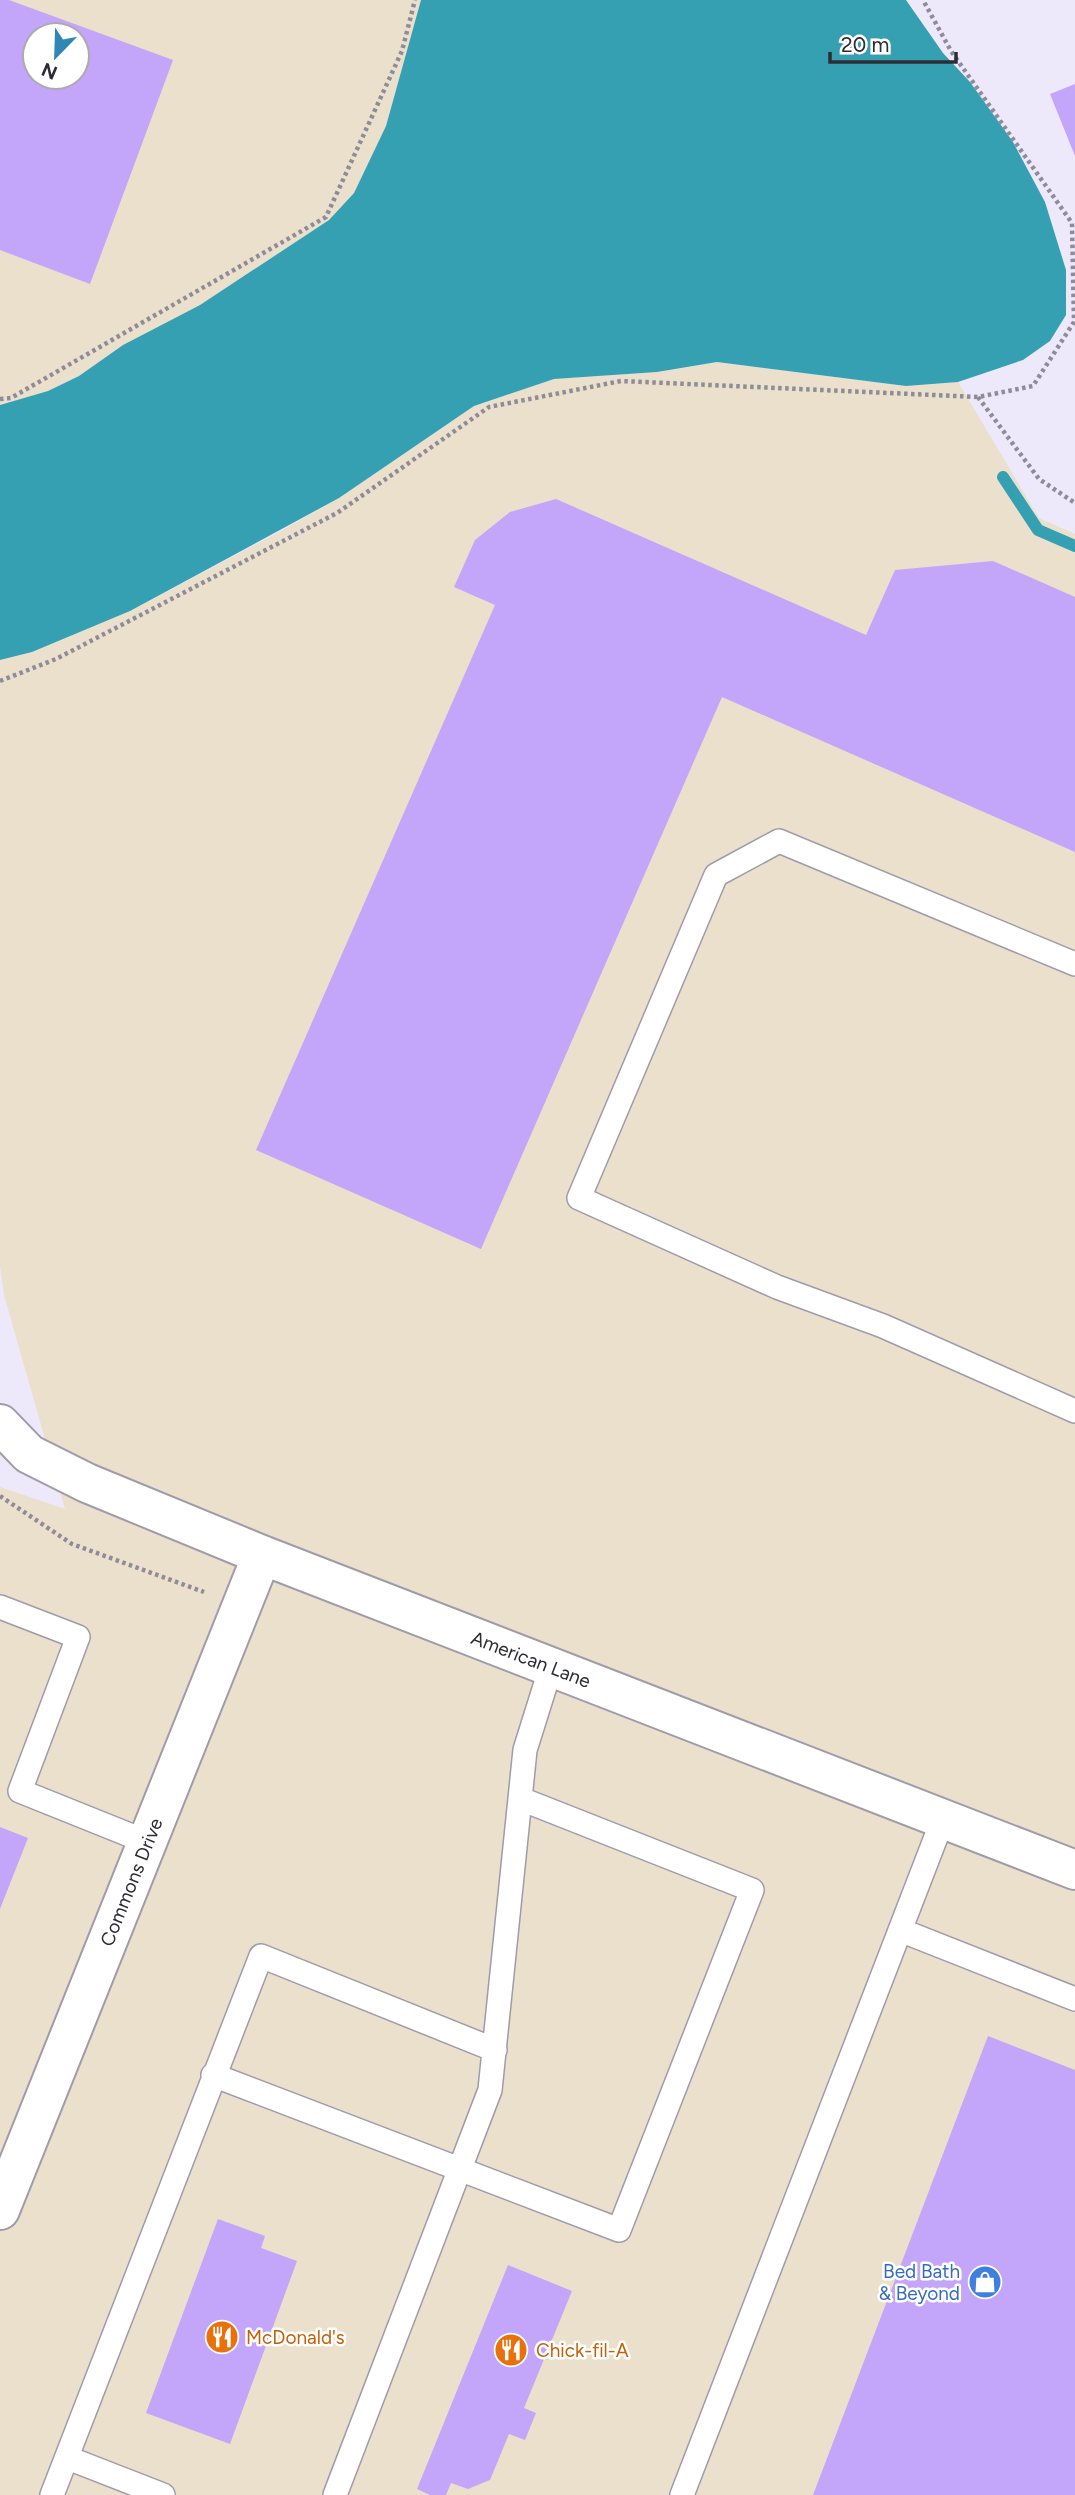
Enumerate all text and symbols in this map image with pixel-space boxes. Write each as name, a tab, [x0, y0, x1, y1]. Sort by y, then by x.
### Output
north arrow	[21, 21, 91, 91]
scale bar	[830, 21, 956, 65]
text: 20 m	[841, 32, 889, 57]
text: N	[38, 58, 61, 85]
street label: American Lane	[468, 1626, 594, 1693]
street label: Commons Drive	[95, 1815, 168, 1950]
place label: Bed Bath & Beyond	[879, 2260, 960, 2305]
shop icon: Bed Bath & Beyond	[966, 2263, 1004, 2301]
restaurant icon: McDonald's	[203, 2318, 241, 2356]
place label: McDonald's	[246, 2326, 345, 2349]
restaurant icon: Chick-fil-A	[492, 2331, 530, 2369]
place label: Chick-fil-A	[536, 2339, 629, 2362]

